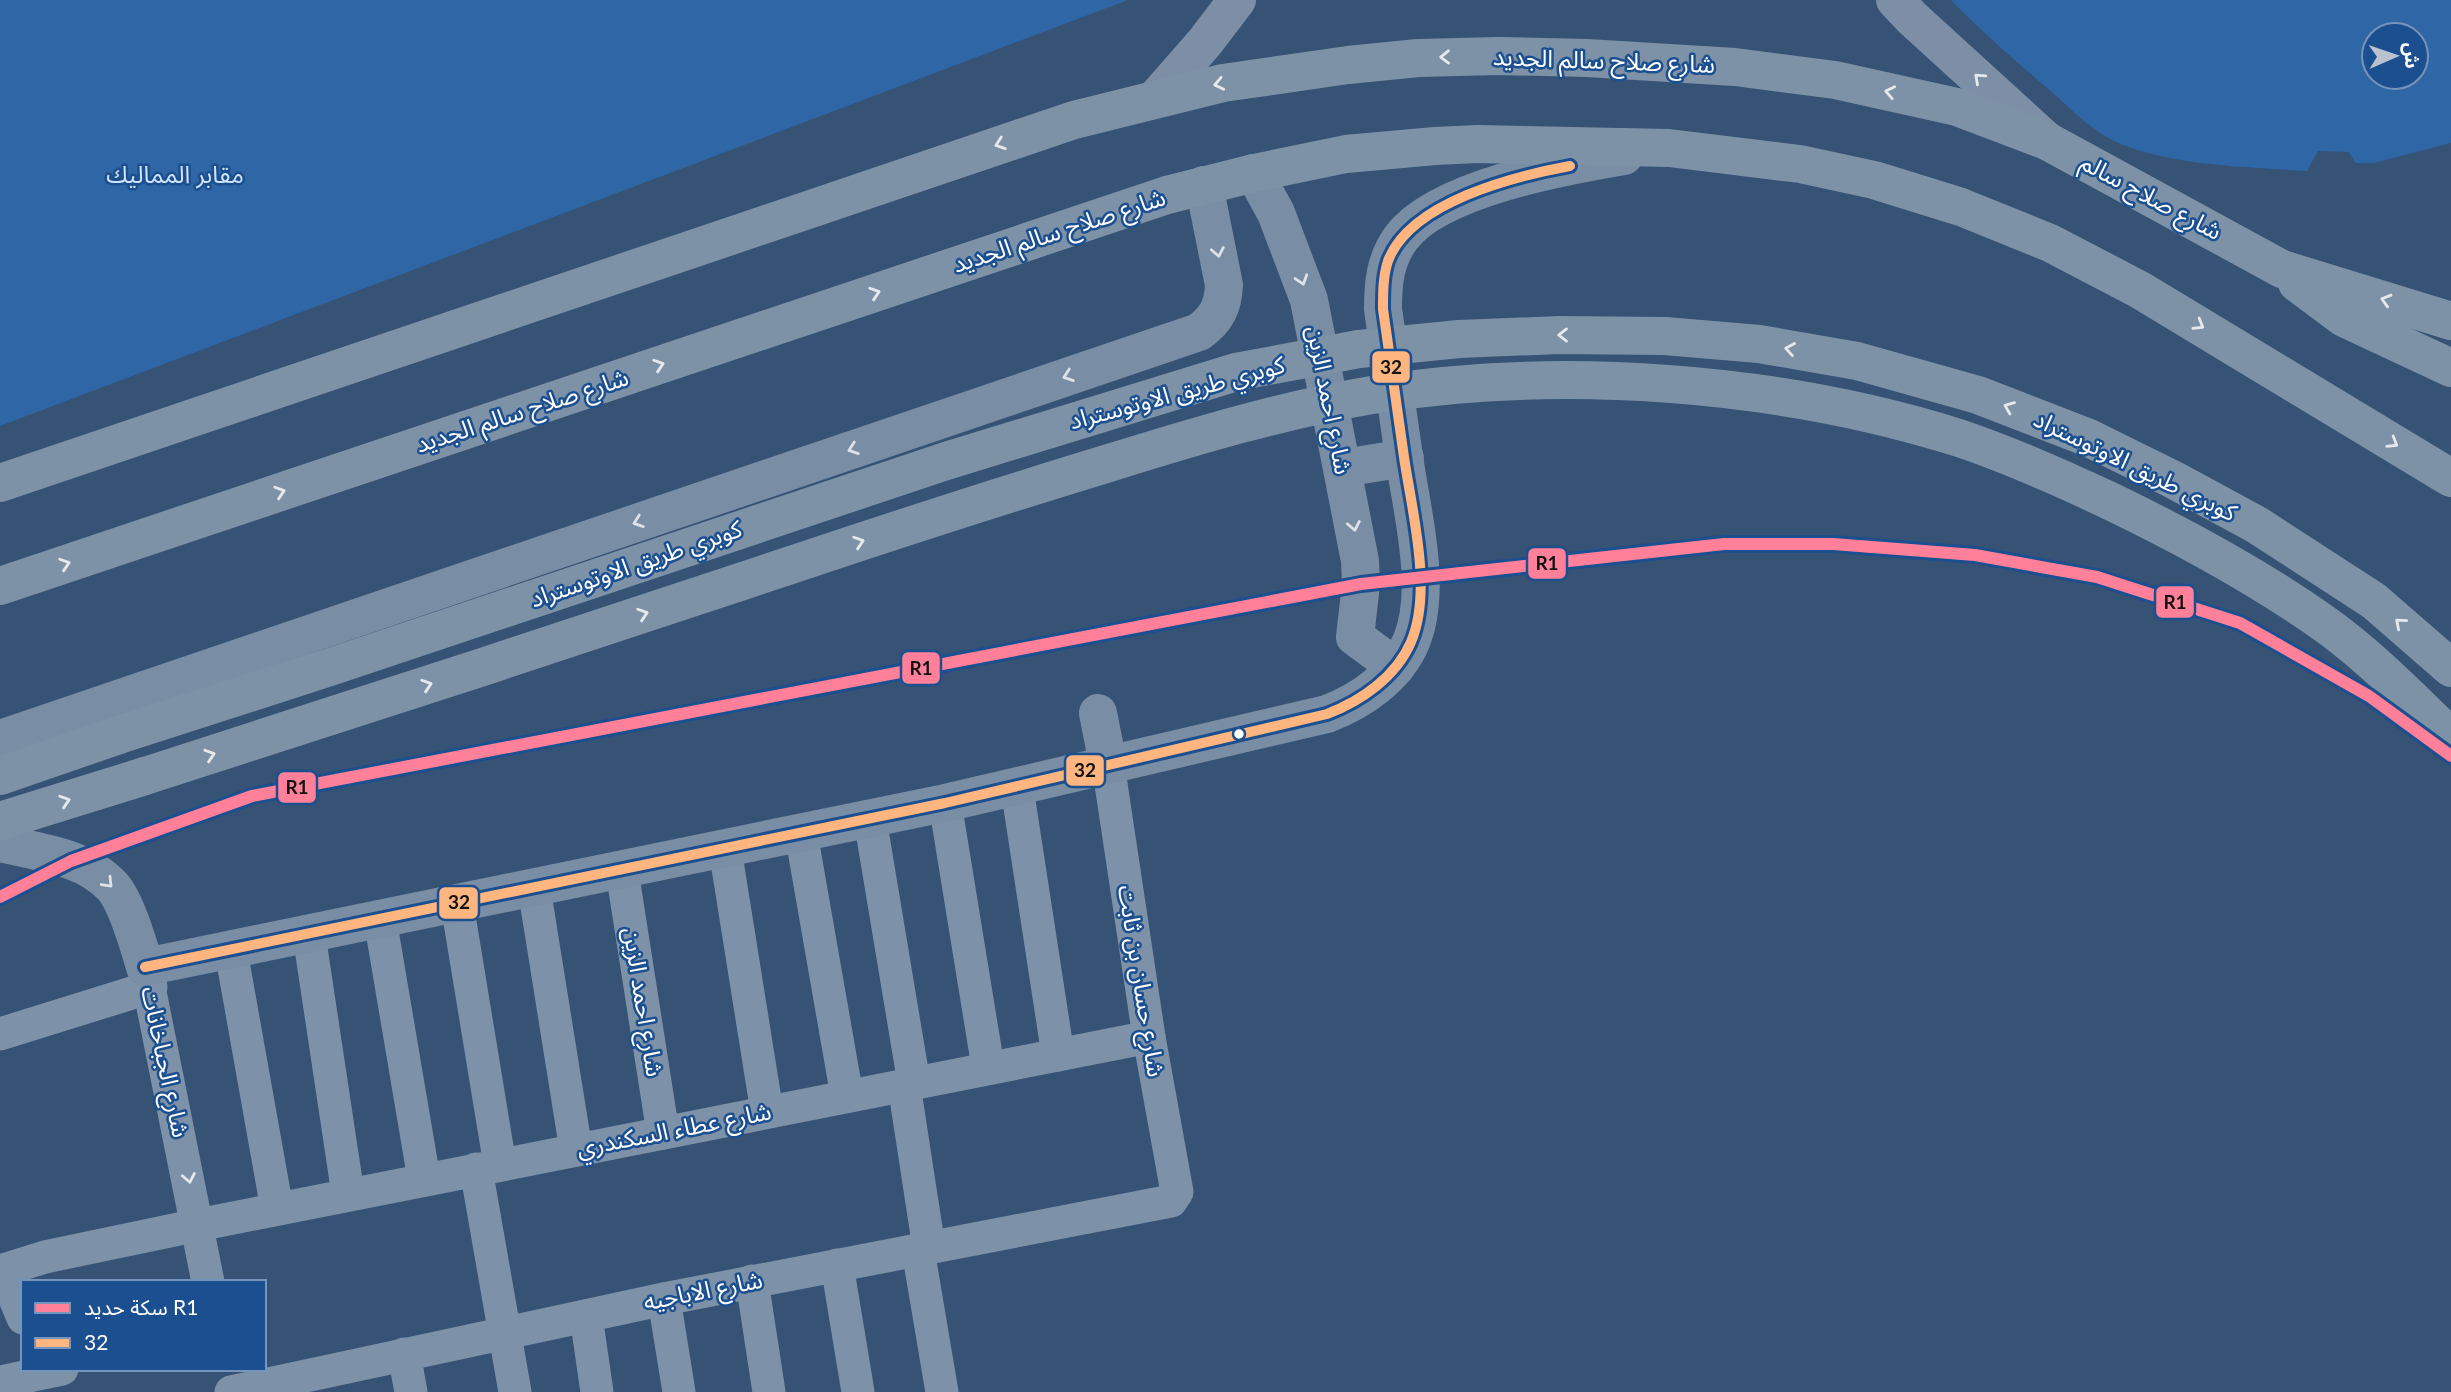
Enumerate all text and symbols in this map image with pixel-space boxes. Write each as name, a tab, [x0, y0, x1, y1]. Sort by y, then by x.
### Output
north arrow	[2360, 21, 2430, 91]
street label: شارع صلاح سالم الجديد	[1492, 41, 1716, 82]
text: ش	[2401, 42, 2424, 69]
one-way arrow	[1439, 49, 1449, 65]
one-way arrow	[1974, 74, 1987, 86]
one-way arrow	[1213, 76, 1225, 91]
one-way arrow	[1884, 86, 1896, 100]
one-way arrow	[994, 136, 1006, 150]
street label: شارع صلاح سالم	[2074, 146, 2227, 249]
park label: مقابر المماليك	[106, 159, 244, 189]
street label: شارع صلاح سالم الجديد	[948, 181, 1170, 281]
one-way arrow	[1209, 246, 1224, 258]
one-way arrow	[1294, 273, 1309, 285]
one-way arrow	[868, 287, 880, 301]
one-way arrow	[2380, 294, 2392, 309]
one-way arrow	[2191, 317, 2204, 330]
street label: شارع احمد الزين	[1298, 323, 1359, 477]
one-way arrow	[1557, 327, 1568, 343]
one-way arrow	[1784, 342, 1795, 357]
street label: كوبري طريق الاوتوستراد	[1066, 349, 1290, 440]
line badge: 32	[1371, 350, 1411, 384]
text: 32	[1380, 355, 1402, 378]
one-way arrow	[652, 359, 664, 373]
street label: شارع صلاح سالم الجديد	[411, 361, 633, 461]
one-way arrow	[1063, 368, 1075, 382]
one-way arrow	[2004, 402, 2016, 416]
street label: كوبري طريق الاوتوستراد	[2027, 403, 2243, 532]
one-way arrow	[2386, 434, 2399, 447]
one-way arrow	[847, 441, 860, 455]
one-way arrow	[274, 486, 286, 500]
street label: كوبري طريق الاوتوستراد	[526, 512, 748, 618]
one-way arrow	[632, 514, 644, 528]
one-way arrow	[1345, 520, 1360, 532]
one-way arrow	[852, 536, 864, 551]
line badge: R1	[1527, 547, 1567, 580]
text: R1	[1535, 551, 1559, 574]
one-way arrow	[58, 558, 70, 572]
line badge: R1	[2155, 585, 2195, 619]
text: R1	[2163, 590, 2187, 613]
one-way arrow	[636, 608, 648, 622]
one-way arrow	[2395, 619, 2408, 631]
line badge: R1	[901, 651, 941, 685]
text: R1	[909, 656, 933, 679]
one-way arrow	[420, 679, 432, 693]
unlabelled marker	[1232, 727, 1246, 741]
one-way arrow	[203, 749, 216, 763]
line badge: 32	[1065, 754, 1105, 787]
text: 32	[1074, 758, 1096, 781]
line badge: R1	[277, 771, 317, 804]
text: R1	[285, 775, 309, 798]
one-way arrow	[59, 794, 71, 809]
one-way arrow	[99, 875, 112, 888]
street label: شارع حسان بن ثابت	[1109, 883, 1172, 1079]
line badge: 32	[438, 886, 479, 920]
text: 32	[448, 890, 470, 913]
street label: شارع احمد الزين	[614, 925, 671, 1079]
street label: شارع الجباخانات	[132, 983, 197, 1141]
street label: شارع عطاء السكندري	[574, 1095, 775, 1167]
one-way arrow	[180, 1172, 195, 1184]
street label: شارع الاباجيه	[641, 1264, 766, 1319]
legend	[21, 1280, 266, 1371]
text: سكة حديد R1	[84, 1294, 198, 1319]
text: 32	[84, 1329, 108, 1354]

